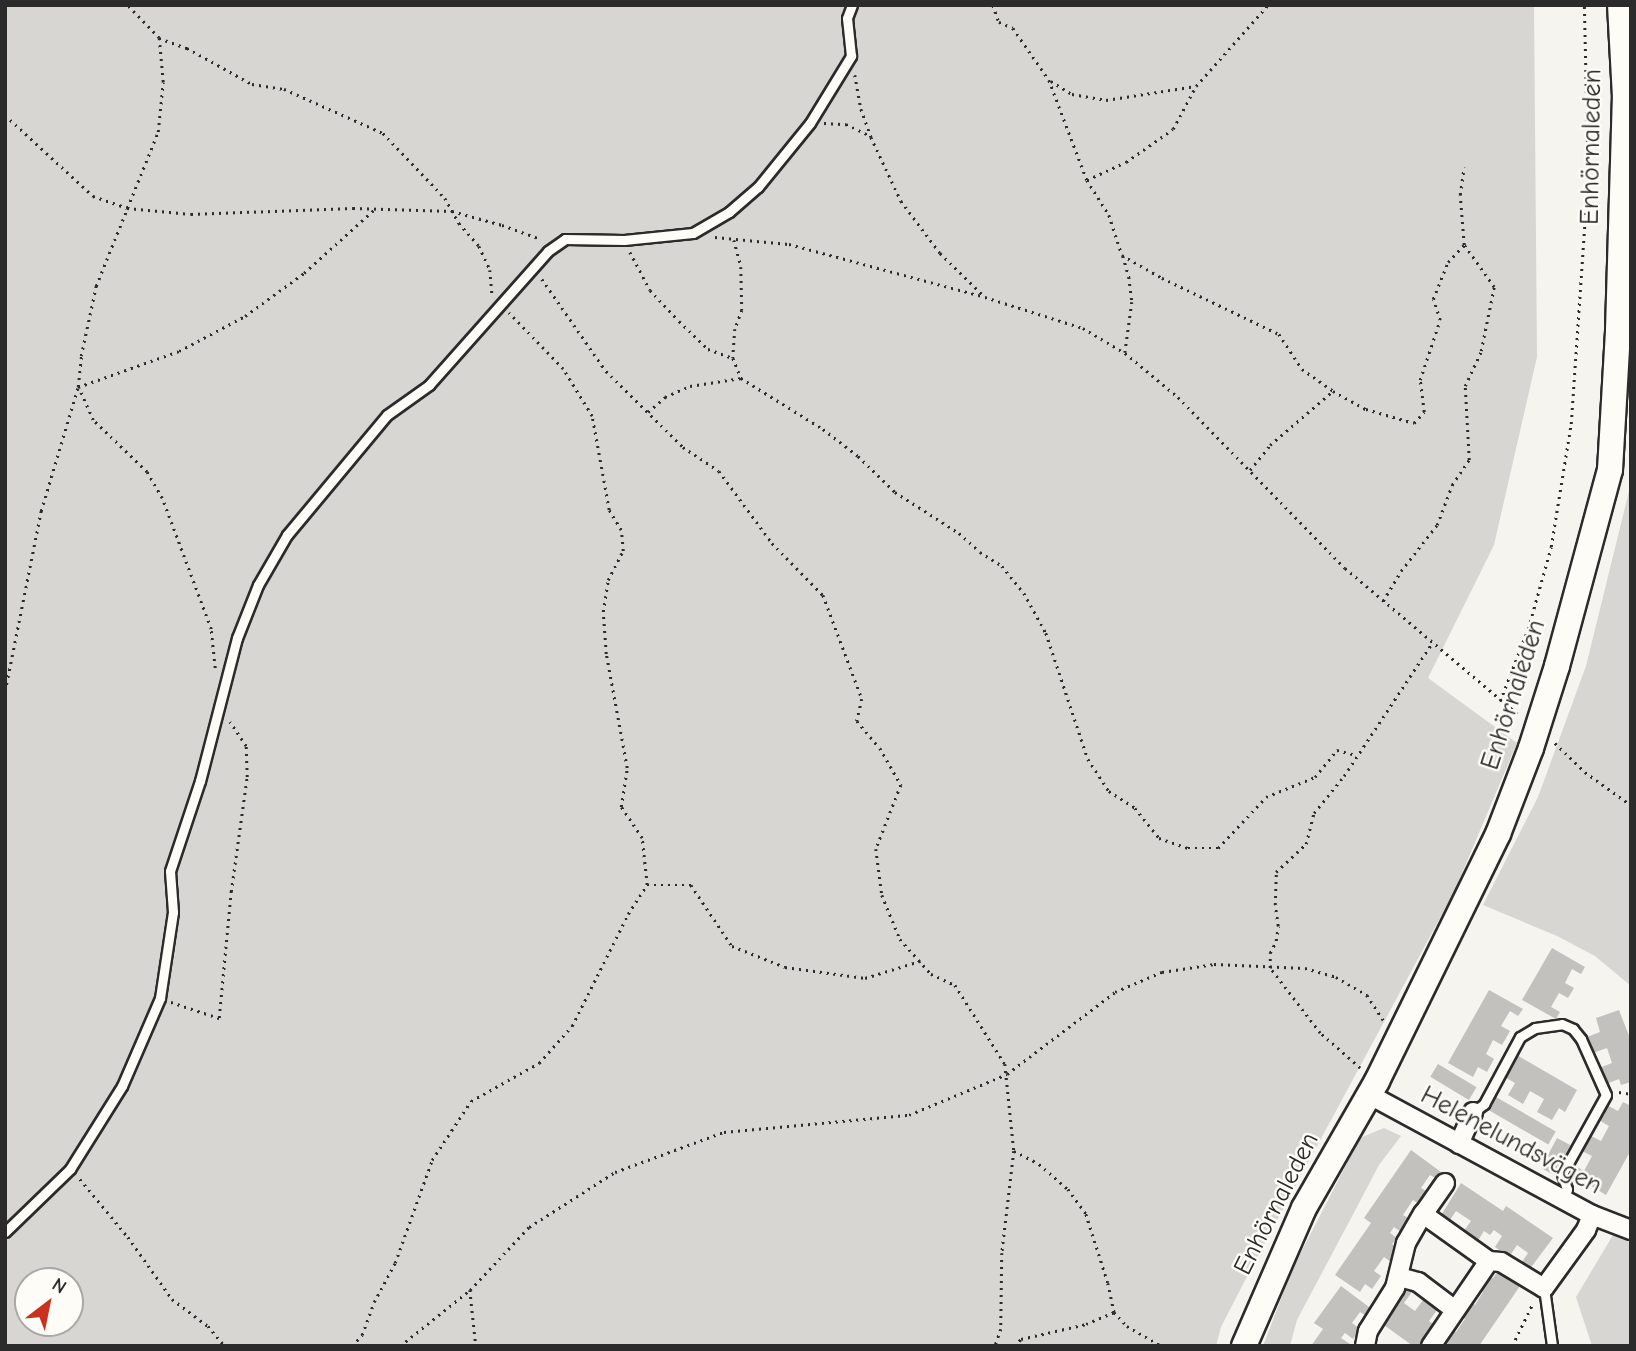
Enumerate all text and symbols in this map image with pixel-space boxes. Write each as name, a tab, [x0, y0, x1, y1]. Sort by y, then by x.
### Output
street label: Enhörnaleden	[1575, 69, 1609, 225]
street label: Enhörnaleden	[1475, 616, 1553, 774]
street label: Helenelundsvägen	[1415, 1080, 1607, 1202]
street label: Enhörnaleden	[1228, 1128, 1326, 1280]
north arrow	[14, 1267, 84, 1337]
text: N	[48, 1273, 70, 1298]

